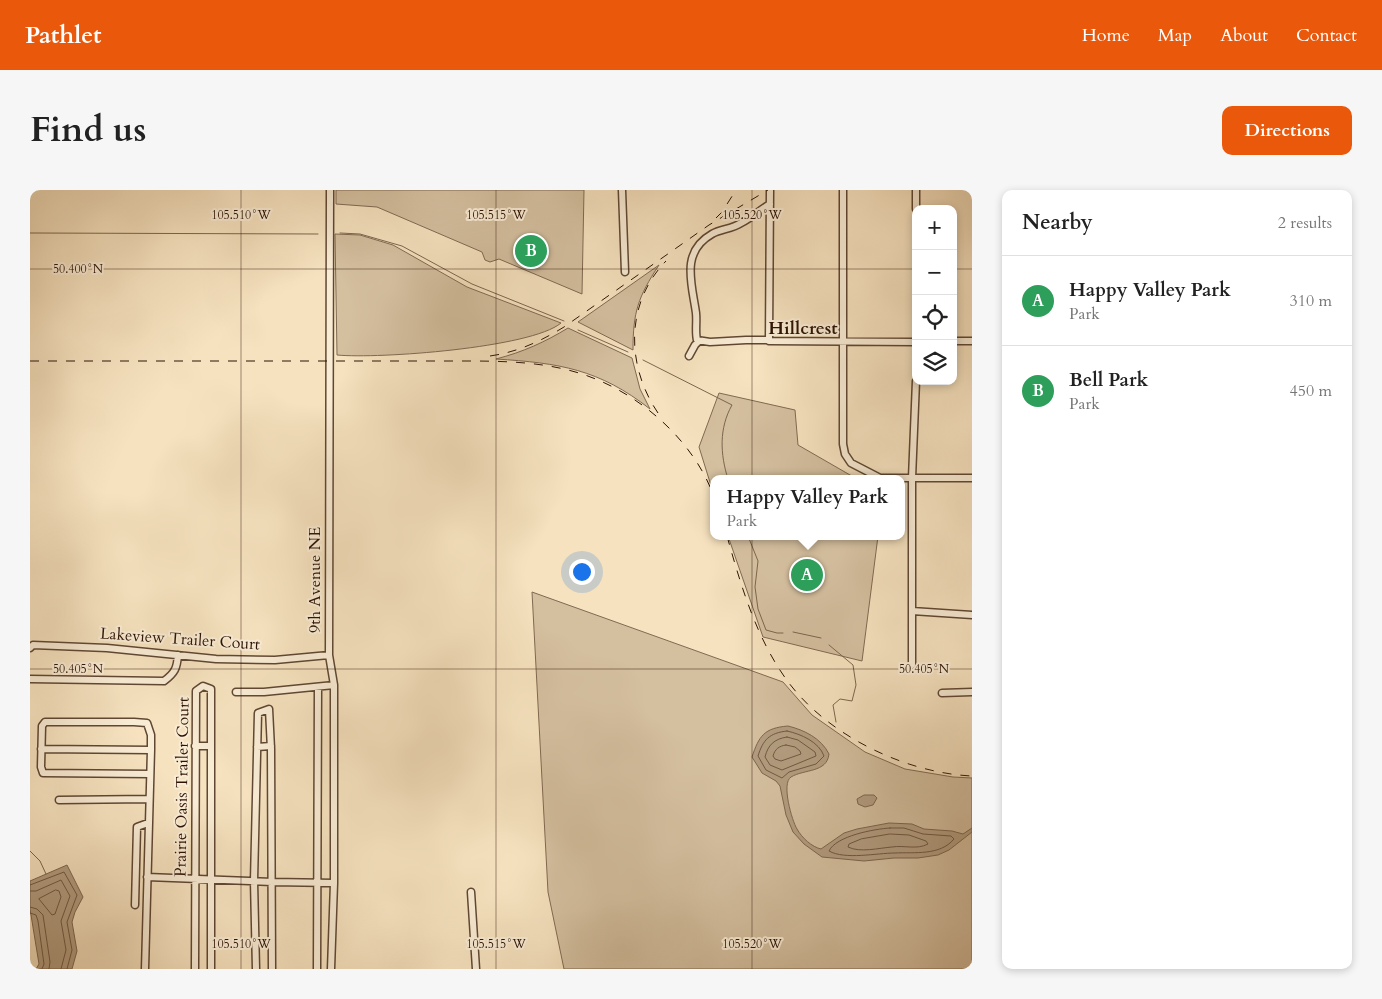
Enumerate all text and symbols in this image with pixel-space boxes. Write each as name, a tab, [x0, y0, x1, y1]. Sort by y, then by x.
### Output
text: Pathlet	[25, 19, 102, 52]
text: Home	[1082, 23, 1130, 48]
text: Map	[1158, 23, 1192, 48]
text: About	[1220, 23, 1268, 48]
text: Contact	[1296, 23, 1357, 48]
text: Find us	[30, 106, 146, 154]
button: Directions	[1222, 106, 1352, 155]
map controls	[912, 205, 957, 385]
button: +	[912, 205, 957, 250]
text: 105.510°W	[211, 207, 271, 223]
text: 105.515°W	[466, 207, 526, 223]
text: 105.520°W	[722, 207, 782, 223]
text: Nearby	[1022, 208, 1093, 237]
text: 2 results	[1278, 212, 1332, 234]
pin: B	[515, 232, 547, 270]
button: −	[912, 250, 957, 295]
text: 50.400°N	[53, 261, 104, 277]
text: Happy Valley Park	[1069, 277, 1231, 303]
text: A	[1032, 290, 1044, 312]
text: 310 m	[1290, 290, 1332, 312]
button: locate	[912, 295, 957, 340]
text: Park	[1069, 303, 1100, 325]
district label: Hillcrest	[768, 316, 838, 341]
button: layers	[912, 340, 957, 385]
text: Bell Park	[1069, 367, 1148, 393]
text: B	[1032, 380, 1044, 402]
text: 450 m	[1290, 380, 1332, 402]
text: Park	[1069, 393, 1100, 415]
popup	[710, 475, 905, 540]
text: Happy Valley Park	[727, 484, 888, 510]
text: Park	[727, 510, 757, 532]
street label: 9th Avenue NE	[304, 527, 326, 633]
pin: A	[791, 556, 823, 594]
your location	[569, 559, 595, 585]
street label: Lakeview Trailer Court	[99, 622, 261, 656]
text: 50.405°N	[53, 661, 104, 677]
text: 50.405°N	[899, 661, 950, 677]
street label: Prairie Oasis Trailer Court	[169, 697, 195, 877]
text: 105.510°W	[211, 936, 271, 952]
text: 105.515°W	[466, 936, 526, 952]
text: 105.520°W	[722, 936, 782, 952]

